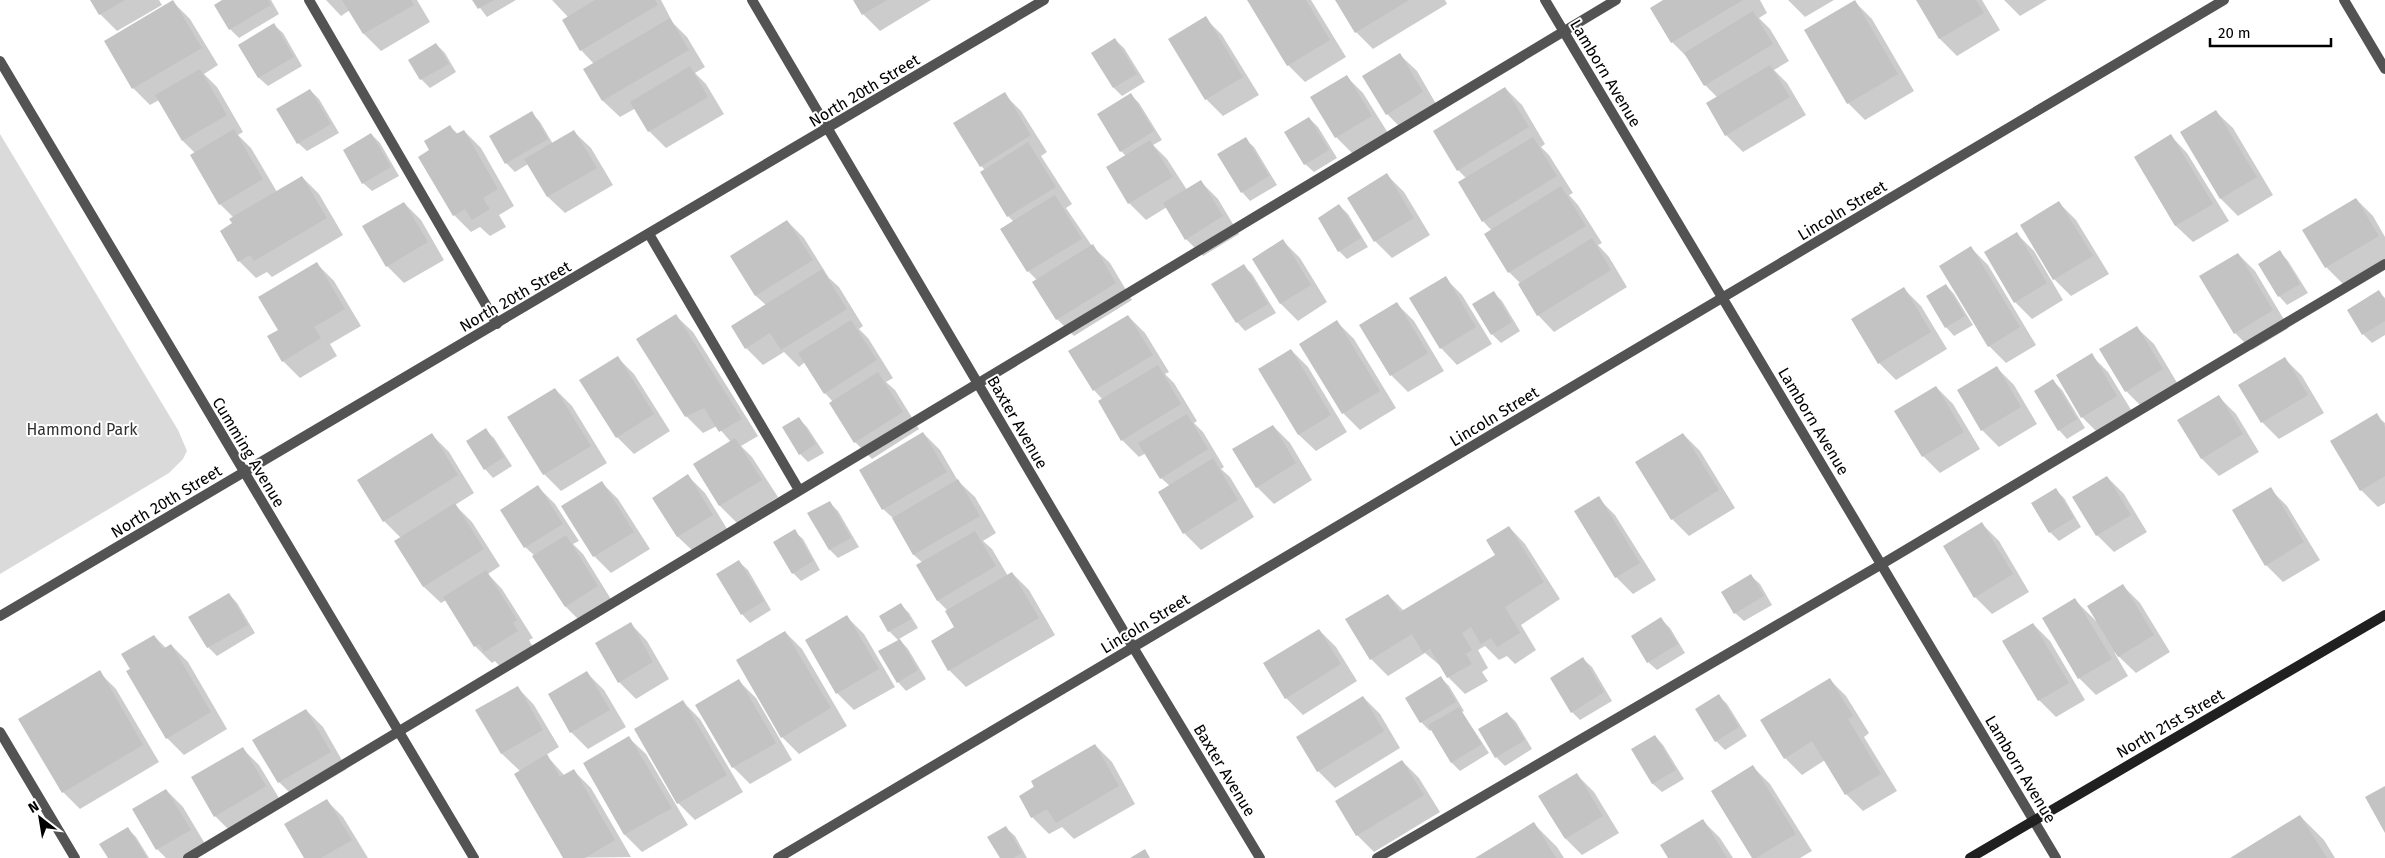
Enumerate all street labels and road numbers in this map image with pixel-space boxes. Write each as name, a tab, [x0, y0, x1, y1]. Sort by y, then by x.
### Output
street label: Lamborn Avenue	[1566, 16, 1645, 130]
street label: North 20th Street	[806, 50, 923, 131]
street label: Lincoln Street	[1794, 176, 1890, 244]
street label: North 20th Street	[456, 257, 575, 336]
street label: Lamborn Avenue	[1774, 364, 1853, 478]
street label: Baxter Avenue	[983, 372, 1052, 472]
street label: Lincoln Street	[1446, 382, 1542, 450]
street label: Cumming Avenue	[208, 394, 289, 511]
street label: North 20th Street	[108, 461, 225, 542]
street label: Lincoln Street	[1097, 589, 1193, 657]
street label: North 21st Street	[2113, 685, 2228, 762]
street label: Lamborn Avenue	[1981, 712, 2060, 826]
street label: Baxter Avenue	[1190, 721, 1259, 820]

